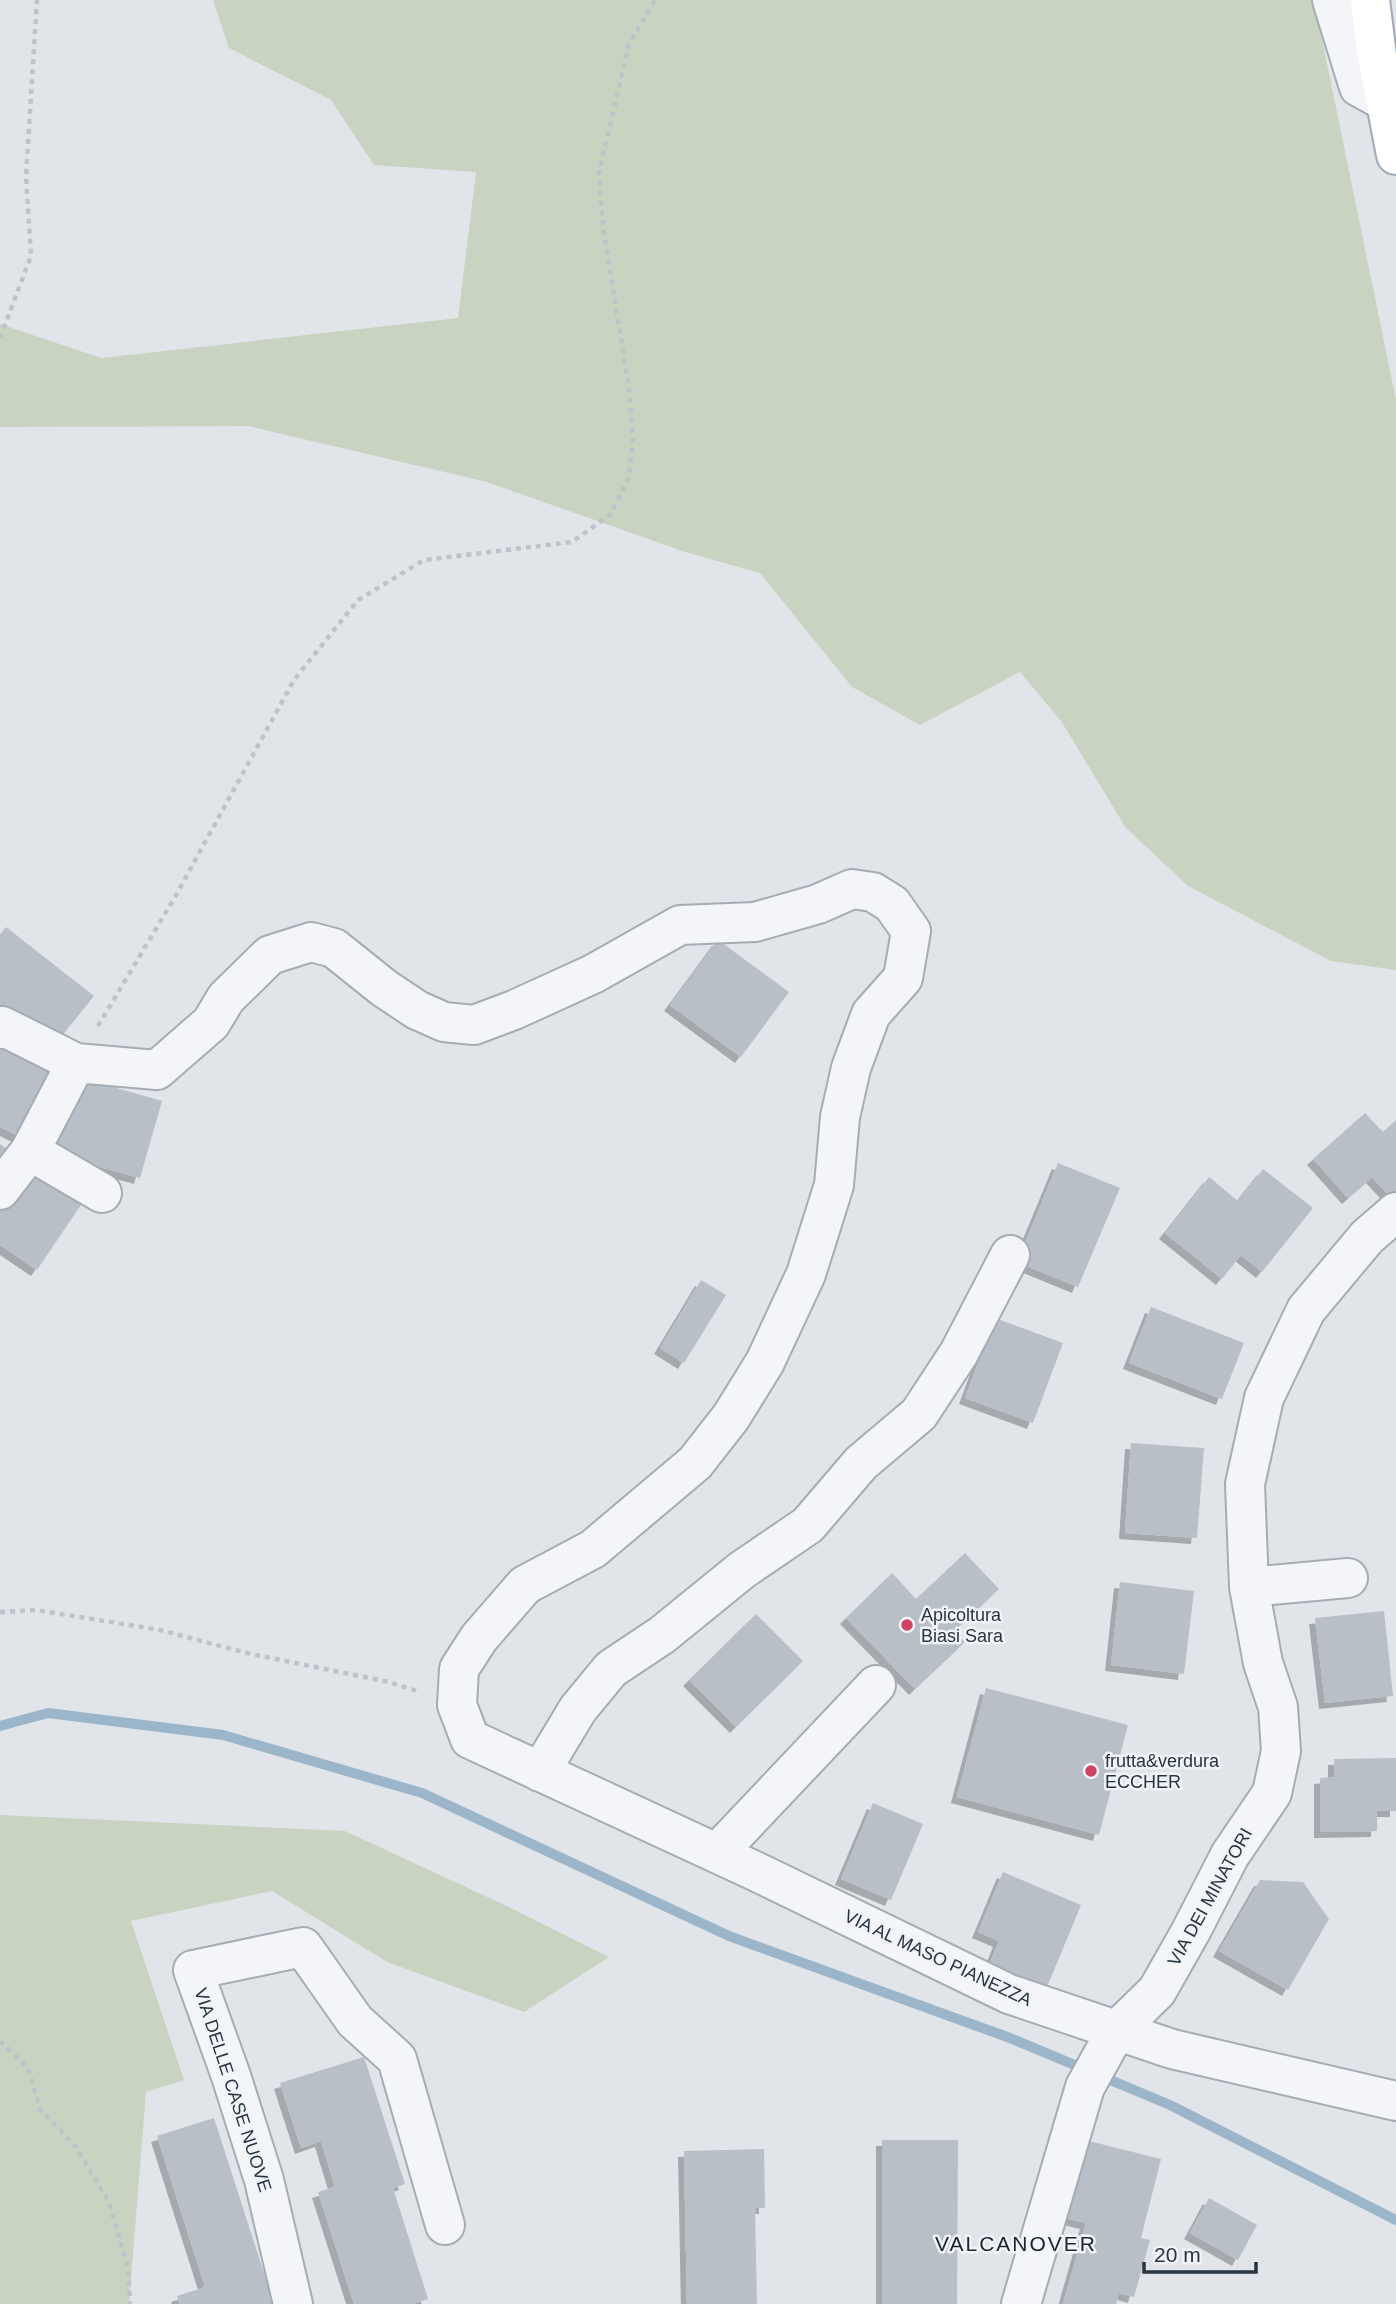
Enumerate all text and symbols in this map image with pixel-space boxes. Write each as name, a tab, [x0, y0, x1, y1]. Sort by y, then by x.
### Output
place label: Apicoltura Biasi Sara	[921, 1605, 1004, 1646]
marker: Apicoltura Biasi Sara	[899, 1617, 915, 1633]
place label: frutta&verdura ECCHER	[1105, 1751, 1220, 1792]
marker: frutta&verdura ECCHER	[1083, 1763, 1099, 1779]
street label: VIA DEI MINATORI	[1164, 1825, 1256, 1969]
street label: VIA AL MASO PIANEZZA	[841, 1906, 1035, 2010]
street label: VIA DELLE CASE NUOVE	[191, 1986, 275, 2194]
scale bar	[1144, 2230, 1256, 2274]
district label: VALCANOVER	[935, 2232, 1097, 2255]
text: 20 m	[1154, 2243, 1201, 2266]

